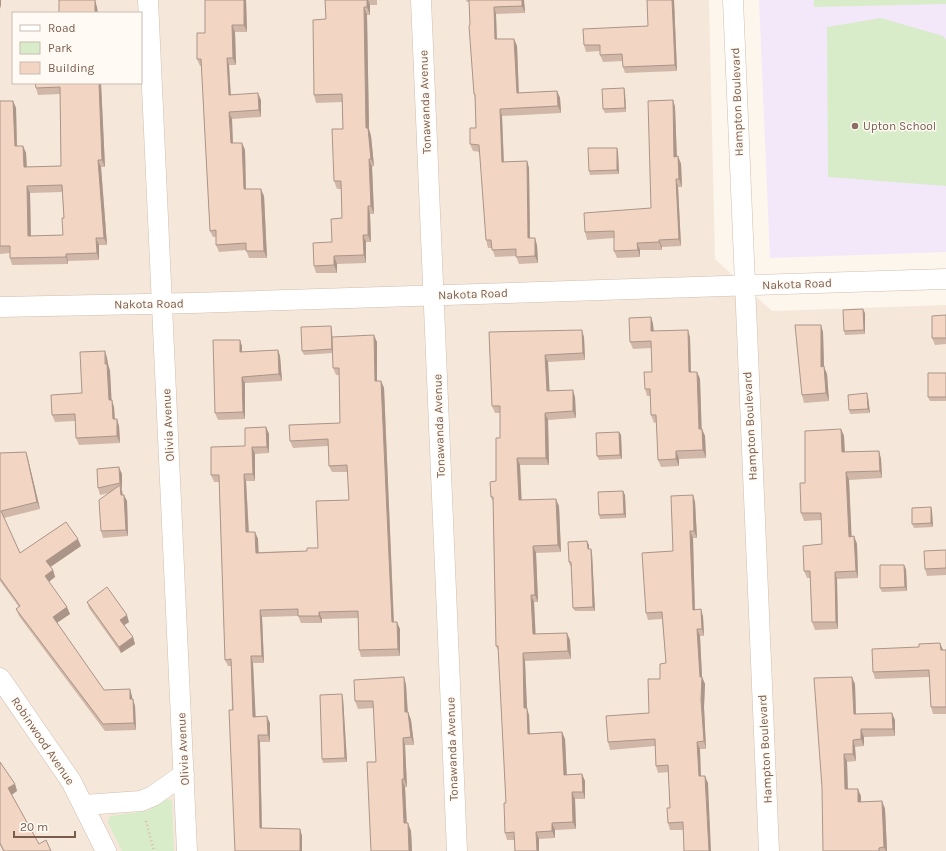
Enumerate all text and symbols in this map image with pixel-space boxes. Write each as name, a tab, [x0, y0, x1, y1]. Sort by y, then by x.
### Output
legend	[12, 12, 142, 84]
text: Road	[48, 21, 76, 35]
text: Park	[48, 41, 73, 55]
street label: Hampton Boulevard	[728, 47, 746, 157]
street label: Tonawanda Avenue	[416, 50, 434, 154]
text: Building	[48, 61, 95, 75]
place label: Upton School	[863, 119, 936, 133]
marker: Upton School	[850, 121, 860, 131]
street label: Nakota Road	[762, 276, 832, 292]
street label: Nakota Road	[438, 286, 508, 302]
street label: Nakota Road	[114, 296, 184, 312]
street label: Hampton Boulevard	[740, 371, 760, 481]
street label: Tonawanda Avenue	[430, 374, 448, 478]
street label: Olivia Avenue	[159, 388, 177, 462]
street label: Robinwood Avenue	[8, 694, 78, 788]
street label: Hampton Boulevard	[755, 694, 775, 804]
street label: Tonawanda Avenue	[443, 697, 461, 801]
street label: Olivia Avenue	[174, 712, 192, 786]
scale bar	[14, 813, 75, 839]
text: 20 m	[20, 820, 48, 834]

